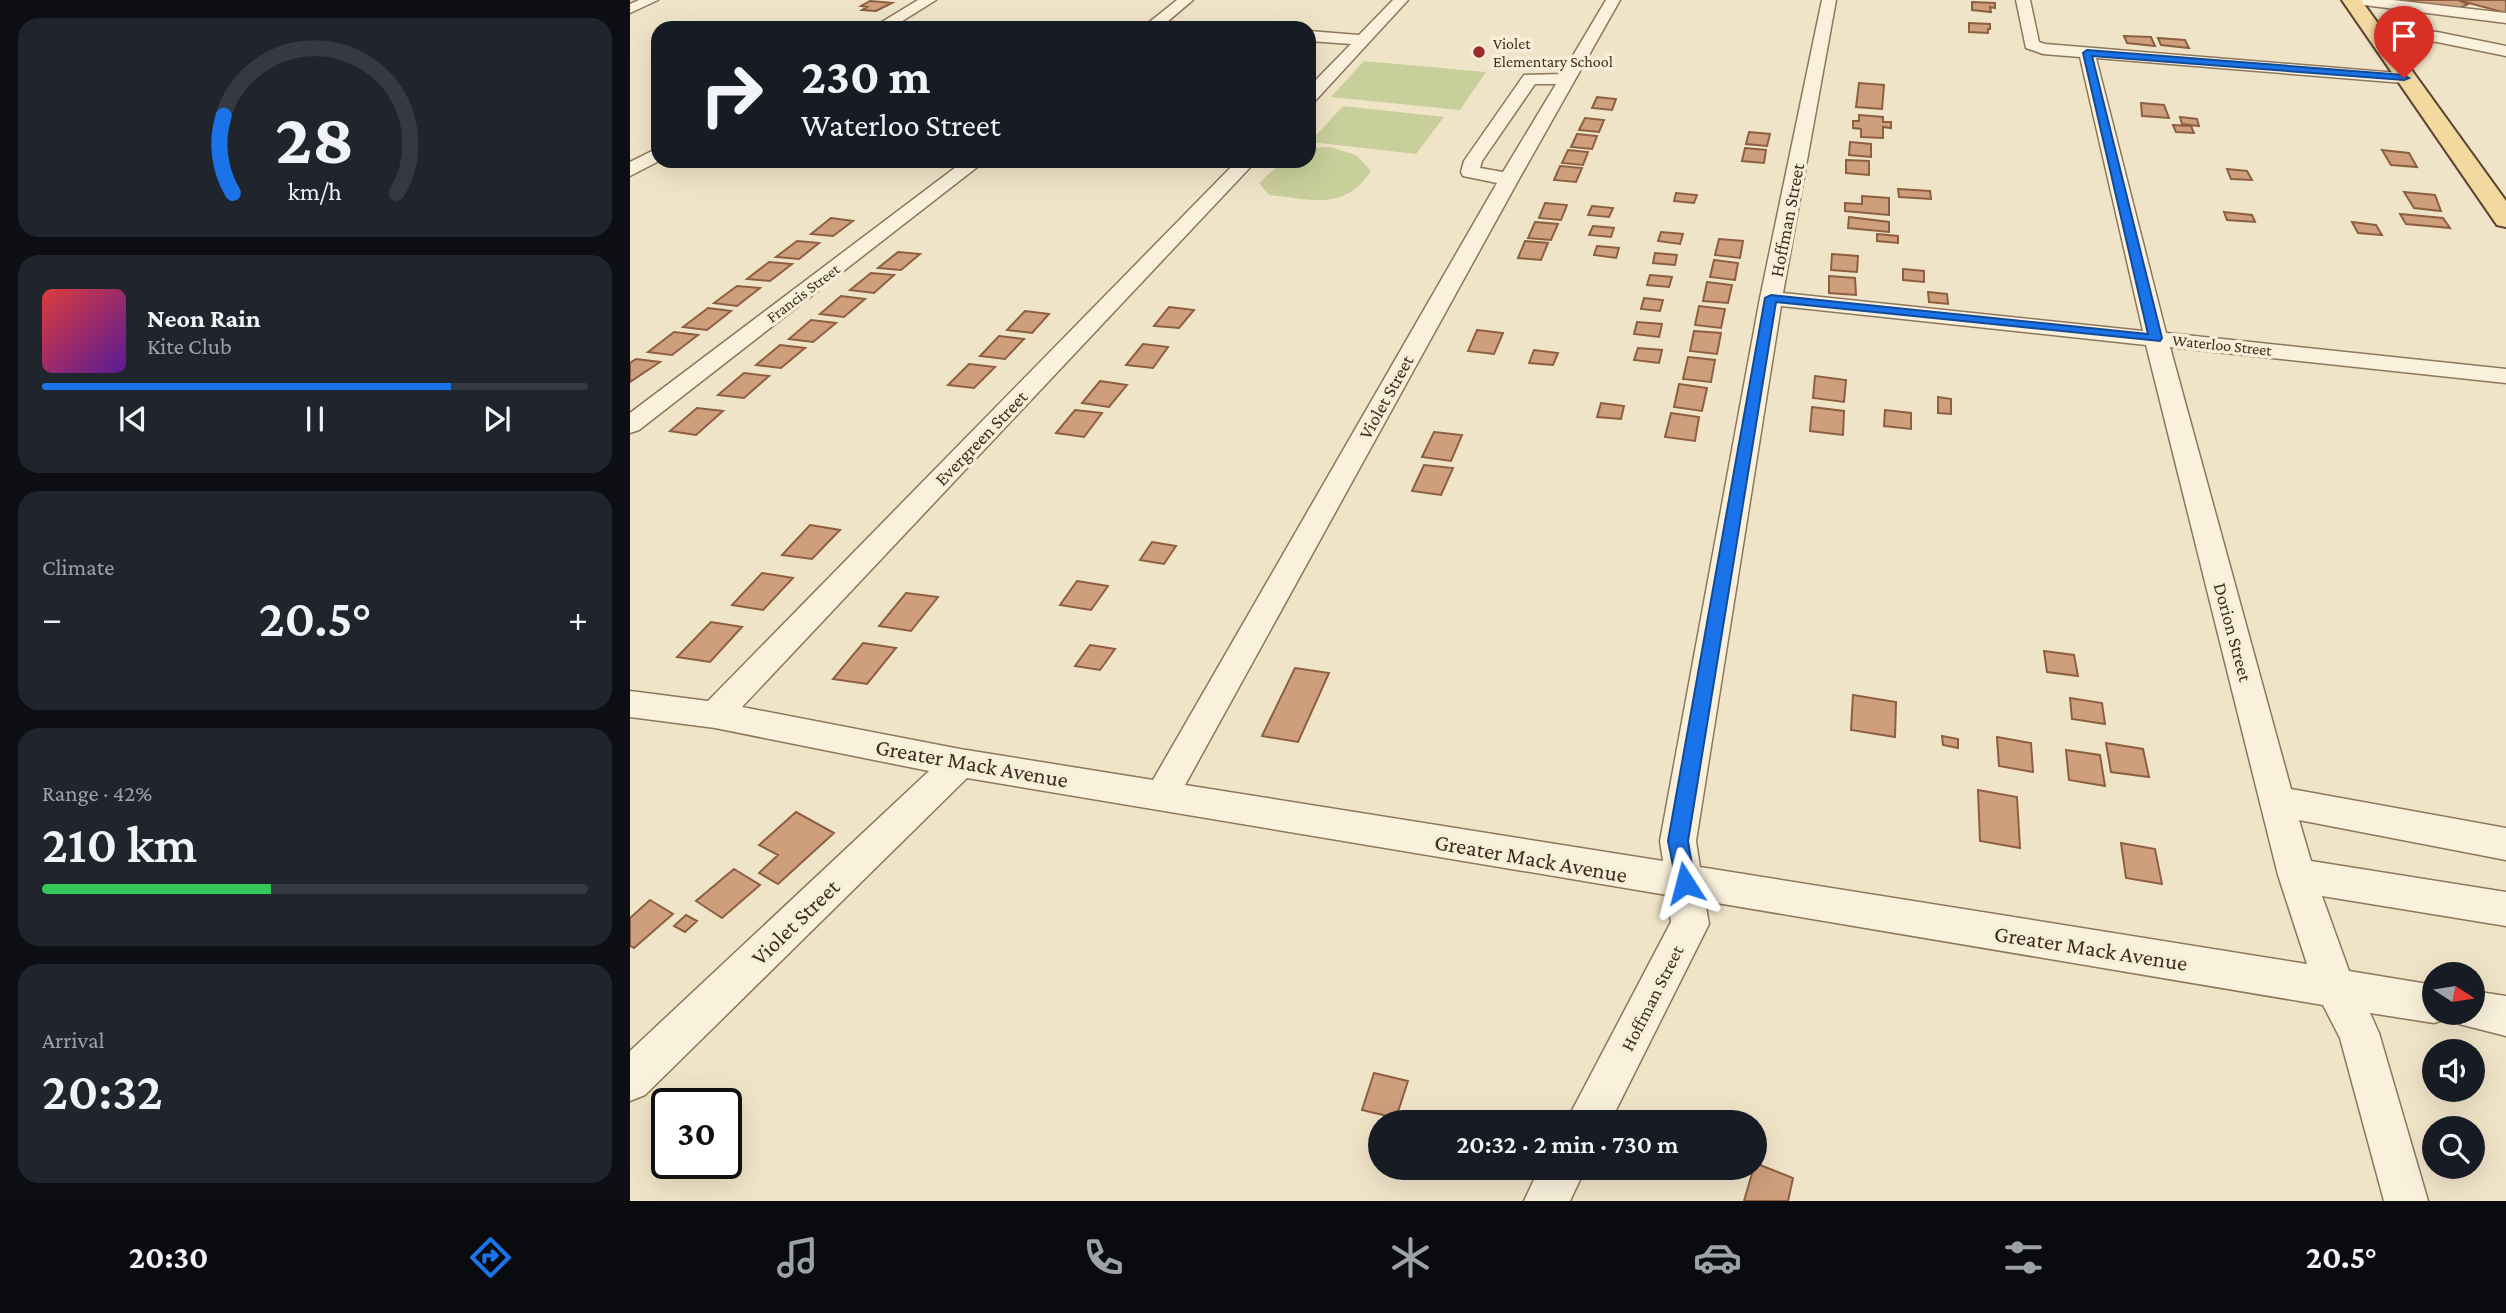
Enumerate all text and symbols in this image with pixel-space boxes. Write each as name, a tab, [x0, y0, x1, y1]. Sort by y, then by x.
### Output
pin	[2374, 6, 2434, 78]
icon: arrive	[2385, 17, 2423, 55]
place label: Violet Elementary School	[1493, 35, 1613, 71]
marker: Violet Elementary School	[1471, 44, 1487, 60]
icon: right	[686, 49, 777, 140]
text: 230 m	[801, 49, 931, 104]
text: 28	[275, 99, 355, 180]
text: Waterloo Street	[801, 107, 1000, 143]
street label: Hoffman Street	[1766, 161, 1808, 279]
text: km/h	[288, 178, 342, 205]
street label: Francis Street	[763, 260, 843, 326]
text: Neon Rain	[147, 304, 261, 333]
street label: Waterloo Street	[2172, 331, 2273, 359]
text: Kite Club	[147, 333, 232, 359]
street label: Violet Street	[1354, 351, 1418, 443]
street label: Evergreen Street	[930, 386, 1032, 490]
icon: previous	[114, 400, 152, 438]
icon: pause	[296, 400, 334, 438]
icon: next	[478, 400, 516, 438]
text: Climate	[42, 554, 114, 580]
street label: Dorion Street	[2210, 580, 2256, 684]
text: 20.5°	[259, 589, 371, 647]
text: −	[42, 597, 62, 639]
text: +	[568, 597, 588, 639]
street label: Greater Mack Avenue	[874, 733, 1070, 793]
text: Range · 42%	[42, 780, 152, 806]
text: 210 km	[42, 815, 197, 873]
street label: Greater Mack Avenue	[1433, 828, 1629, 888]
position arrow	[1648, 846, 1722, 920]
street label: Violet Street	[746, 873, 845, 970]
street label: Greater Mack Avenue	[1993, 920, 2189, 976]
street label: Hoffman Street	[1616, 941, 1688, 1054]
north arrow	[2422, 962, 2485, 1026]
map controls	[2422, 962, 2485, 1179]
text: Arrival	[42, 1027, 105, 1053]
button: sound	[2422, 1039, 2485, 1102]
text: 20:32	[42, 1062, 163, 1120]
speed limit sign: 30	[651, 1088, 742, 1179]
button: search	[2422, 1116, 2485, 1179]
text: 20:32 · 2 min · 730 m	[1456, 1130, 1679, 1159]
icon: directions	[466, 1233, 515, 1282]
icon: music	[773, 1233, 822, 1282]
icon: phone	[1079, 1233, 1128, 1282]
icon: climate	[1386, 1233, 1435, 1282]
icon: car	[1693, 1233, 1742, 1282]
icon: filters	[1999, 1233, 2048, 1282]
text: 20:30	[129, 1239, 209, 1275]
text: 20.5°	[2306, 1239, 2377, 1275]

